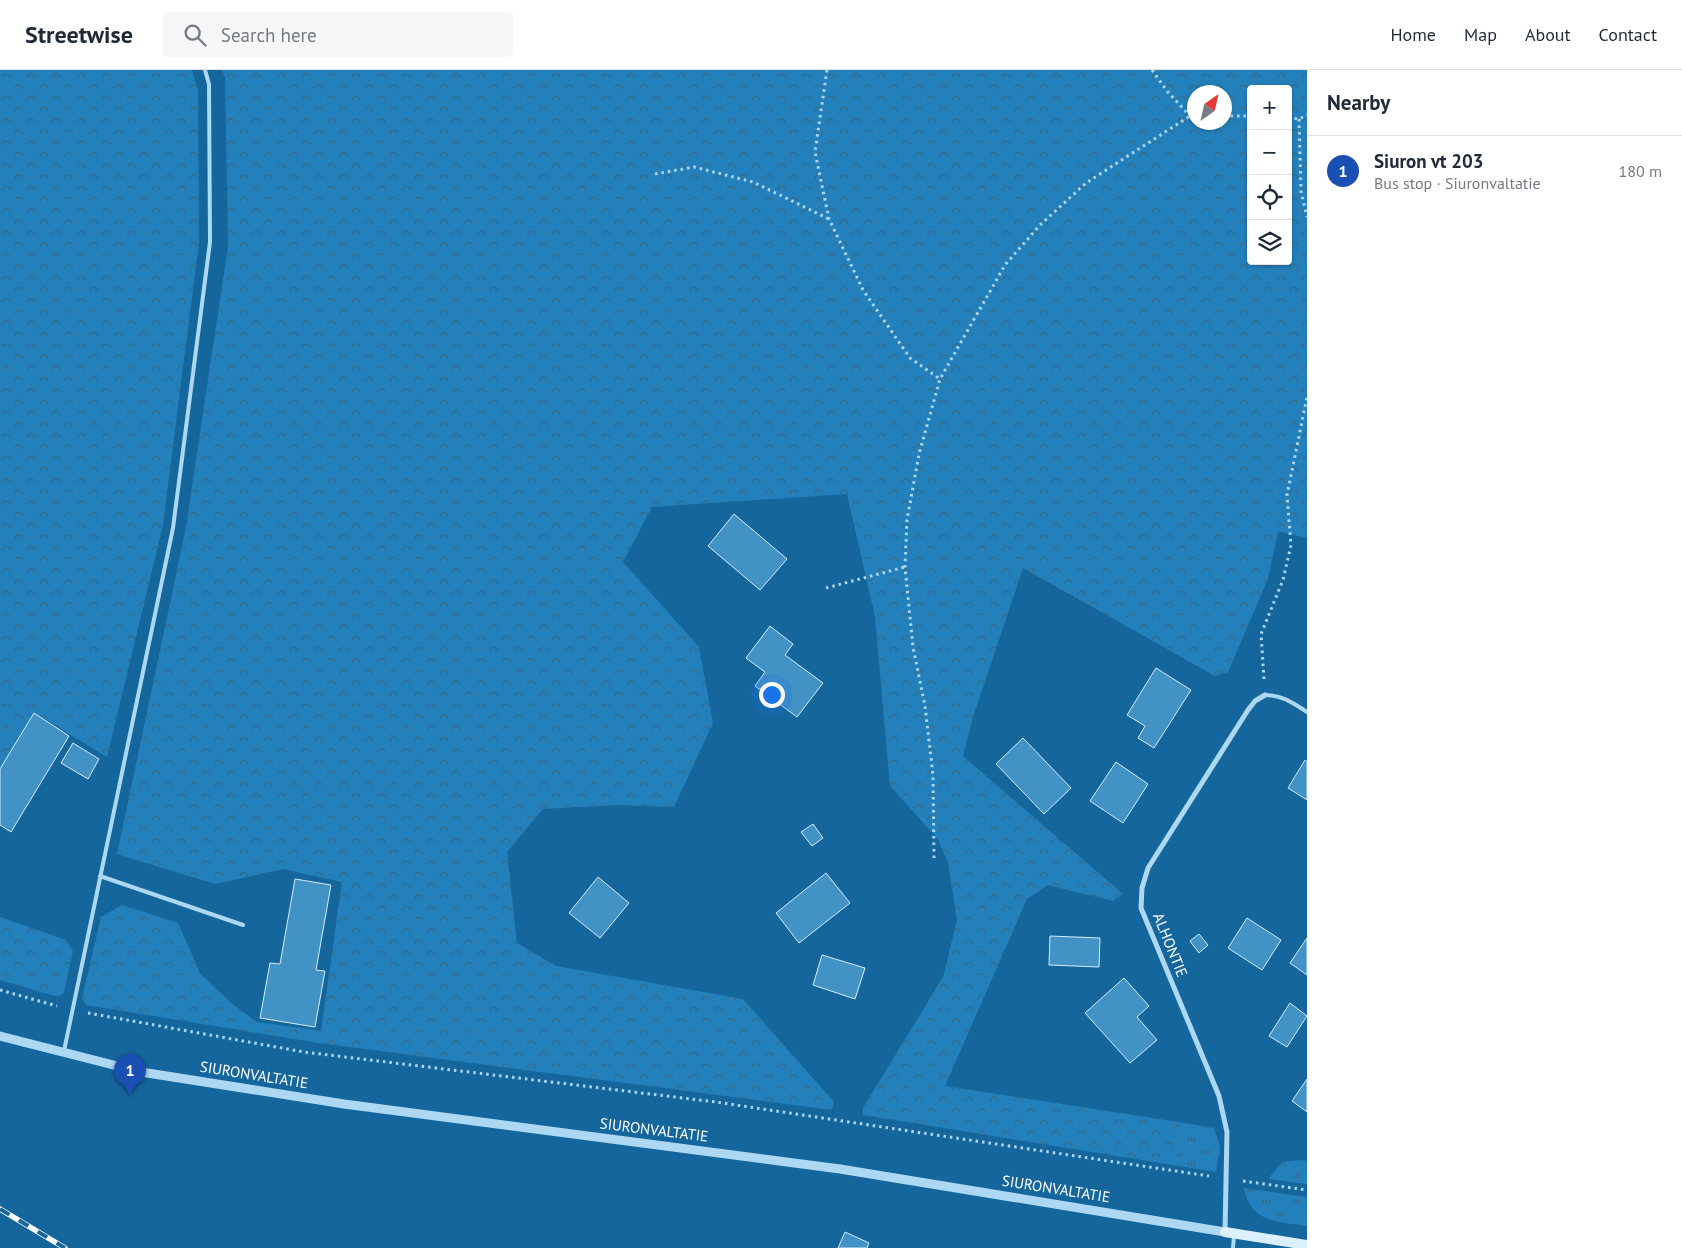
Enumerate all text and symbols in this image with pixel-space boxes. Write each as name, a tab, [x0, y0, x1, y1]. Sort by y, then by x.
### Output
search box	[163, 12, 513, 57]
text: Streetwise	[25, 19, 133, 50]
icon: search	[181, 21, 209, 49]
text: Search here	[221, 23, 317, 47]
text: Home	[1390, 23, 1436, 46]
text: Map	[1464, 23, 1497, 46]
text: About	[1525, 23, 1571, 46]
text: Contact	[1599, 23, 1657, 46]
north arrow	[1187, 85, 1232, 130]
map controls	[1247, 85, 1292, 265]
button: +	[1247, 85, 1292, 130]
text: Nearby	[1327, 89, 1390, 116]
button: −	[1247, 130, 1292, 175]
text: Siuron vt 203	[1374, 149, 1484, 173]
text: 1	[1338, 161, 1348, 181]
text: 180 m	[1619, 161, 1662, 181]
text: Bus stop · Siuronvaltatie	[1374, 173, 1541, 193]
button: locate	[1247, 175, 1292, 220]
button: layers	[1247, 220, 1292, 265]
your location	[759, 682, 785, 708]
street label: ALHONTIE	[1149, 910, 1192, 980]
pin: 1	[114, 1054, 146, 1095]
street label: SIURONVALTATIE	[199, 1057, 309, 1092]
street label: SIURONVALTATIE	[599, 1113, 709, 1146]
street label: SIURONVALTATIE	[1001, 1171, 1111, 1206]

